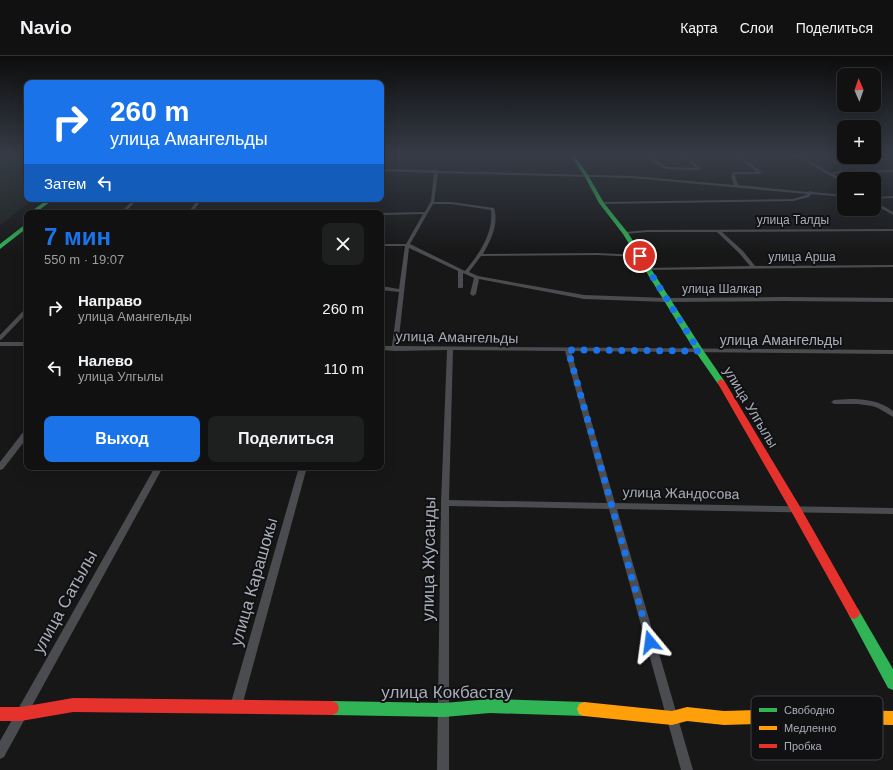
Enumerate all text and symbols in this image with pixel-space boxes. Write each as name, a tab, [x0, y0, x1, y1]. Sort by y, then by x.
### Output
text: Navio	[20, 17, 72, 38]
text: Карта	[680, 20, 718, 36]
text: Слои	[740, 20, 774, 36]
text: Поделиться	[796, 20, 873, 36]
north arrow	[837, 68, 881, 112]
map controls	[837, 68, 881, 216]
icon: right	[44, 96, 96, 148]
text: 260 m	[110, 96, 189, 127]
button: +	[837, 120, 881, 164]
text: улица Амангельды	[110, 129, 268, 149]
icon: left	[94, 172, 116, 194]
button: −	[837, 172, 881, 216]
text: Затем	[44, 175, 86, 192]
street label: улица Талды	[757, 213, 829, 227]
text: 7 мин	[44, 223, 111, 250]
button: close	[322, 223, 364, 265]
pin	[623, 239, 657, 273]
icon: arrive	[629, 245, 651, 267]
street label: улица Арша	[768, 250, 836, 264]
text: 550 m · 19:07	[44, 252, 124, 267]
street label: улица Шалкар	[682, 282, 762, 296]
text: Направо	[78, 292, 142, 309]
icon: right	[44, 297, 66, 319]
text: 260 m	[322, 300, 364, 317]
text: улица Амангельды	[78, 309, 192, 324]
street label: улица Амангельды	[396, 328, 518, 346]
street label: улица Амангельды	[720, 332, 842, 348]
text: Налево	[78, 352, 133, 369]
icon: left	[44, 357, 66, 379]
text: 110 m	[323, 360, 364, 377]
street label: улица Улгылы	[720, 363, 782, 451]
text: улица Улгылы	[78, 369, 163, 384]
button: Выход	[44, 416, 200, 462]
button: Поделиться	[208, 416, 364, 462]
street label: улица Жандосова	[622, 484, 740, 502]
street label: улица Жусанды	[418, 496, 440, 622]
street label: улица Карашокы	[227, 516, 281, 648]
street label: улица Сатылы	[29, 547, 101, 657]
position arrow	[629, 621, 671, 663]
street label: улица Кокбастау	[381, 683, 513, 702]
legend	[751, 696, 883, 760]
text: Свободно	[784, 704, 835, 716]
text: Медленно	[784, 722, 836, 734]
text: Пробка	[784, 740, 822, 752]

